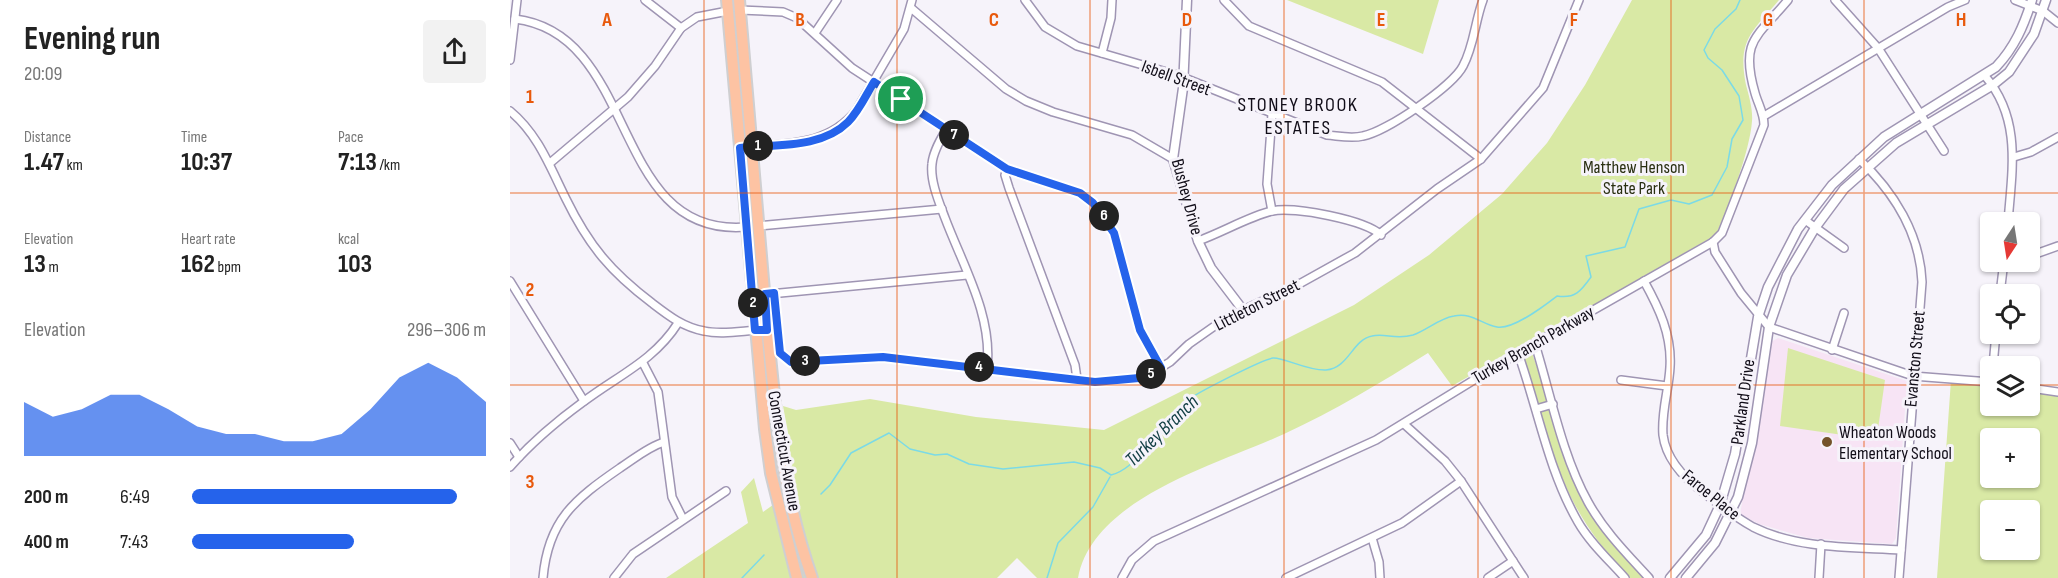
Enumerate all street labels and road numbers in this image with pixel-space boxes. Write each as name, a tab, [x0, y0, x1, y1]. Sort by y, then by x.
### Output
street label: Isbell Street	[1138, 56, 1214, 100]
street label: Bushey Drive	[1167, 157, 1207, 237]
street label: Littleton Street	[1211, 274, 1304, 335]
street label: Turkey Branch Parkway	[1468, 302, 1598, 388]
street label: Evanston Street	[1900, 309, 1930, 408]
street label: Parkland Drive	[1727, 358, 1759, 446]
street label: Connecticut Avenue	[763, 389, 805, 513]
street label: Faroe Place	[1678, 465, 1744, 525]

